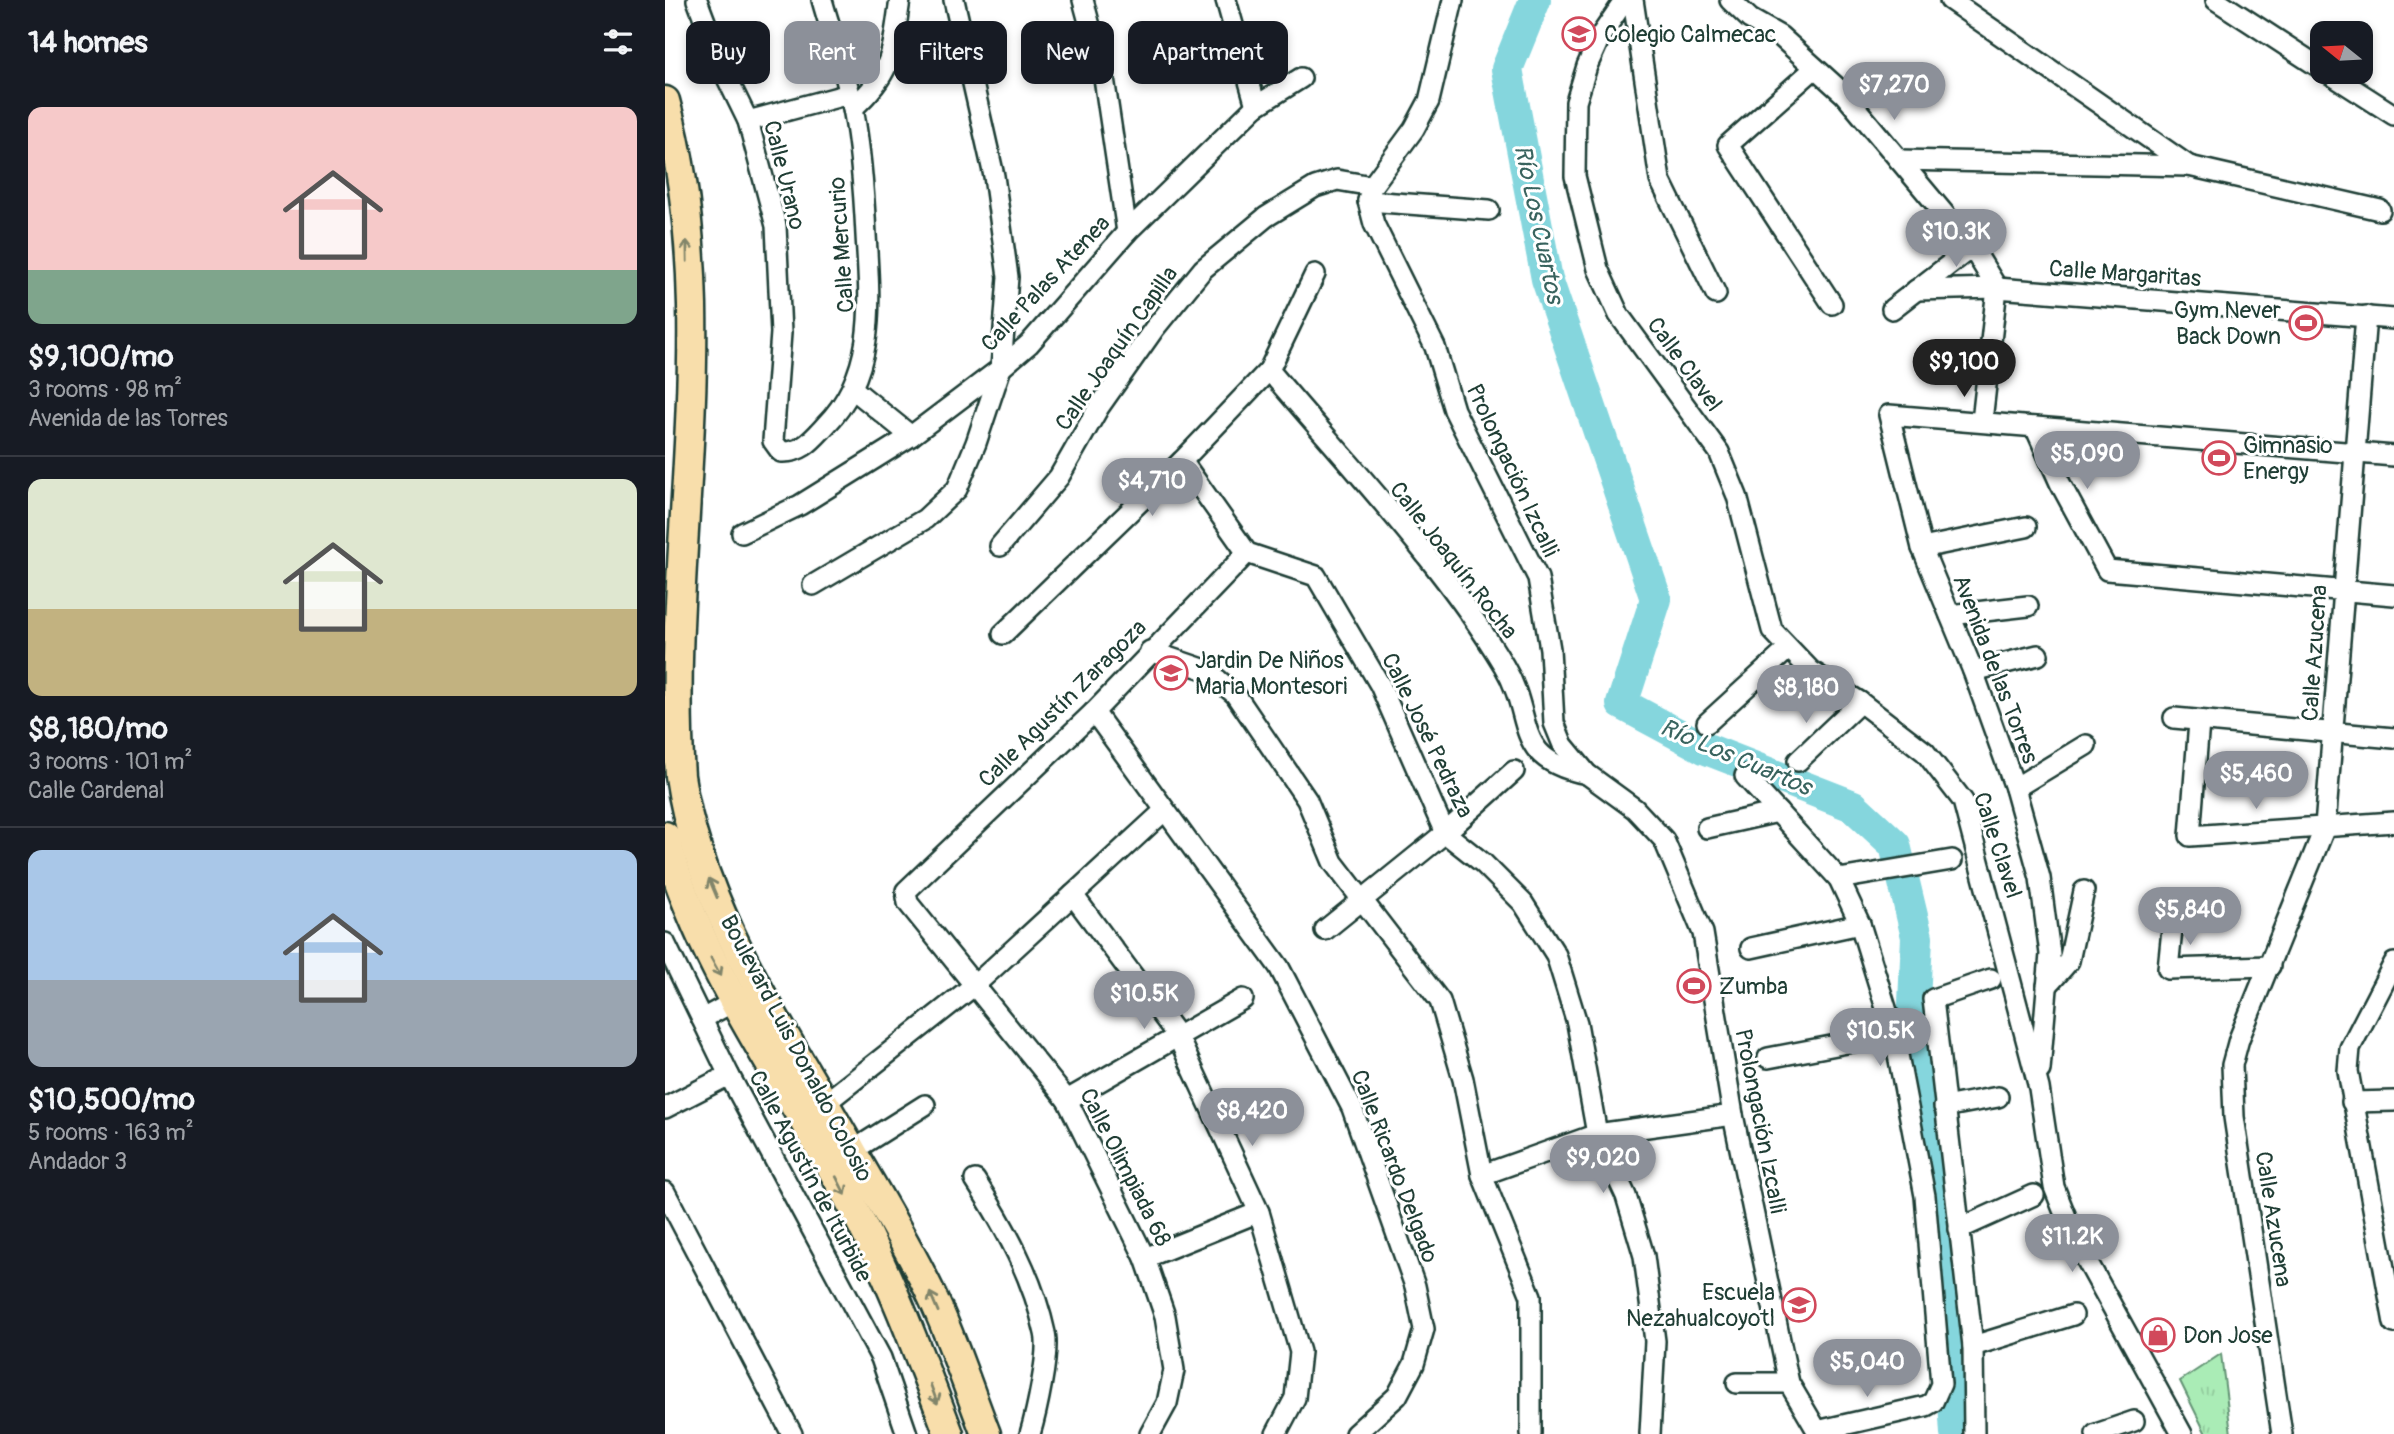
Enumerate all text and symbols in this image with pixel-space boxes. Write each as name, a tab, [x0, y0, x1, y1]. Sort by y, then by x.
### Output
school or university icon: Colegio Calmecac	[1560, 15, 1598, 53]
place label: Colegio Calmecac	[1604, 20, 1777, 49]
chip: Buy	[686, 21, 770, 84]
chip: Rent	[784, 21, 880, 84]
chip: Filters	[894, 21, 1007, 84]
chip: New	[1021, 21, 1114, 84]
chip: Apartment	[1128, 21, 1288, 84]
north arrow	[2310, 21, 2373, 84]
map controls	[2310, 21, 2373, 84]
icon: filters	[599, 23, 637, 61]
text: 14 homes	[28, 24, 148, 61]
pin: $7,270	[1837, 62, 1951, 122]
text: $7,270	[1858, 70, 1930, 99]
street label: Calle Urano	[757, 118, 812, 233]
water label: Río Los Cuartos	[1508, 142, 1570, 308]
icon: home	[270, 152, 396, 278]
street label: Calle Mercurio	[822, 176, 861, 314]
street label: Calle Palas Atenea	[975, 209, 1116, 358]
pin: $10.3K	[1899, 210, 2013, 269]
text: $10.3K	[1922, 217, 1990, 246]
one-way arrow	[680, 239, 694, 262]
street label: Calle Margaritas	[2048, 254, 2202, 293]
street label: Calle Joaquín Capilla	[1049, 260, 1184, 436]
place label: Gym Never Back Down	[2174, 296, 2281, 351]
sports icon: Gym Never Back Down	[2287, 304, 2325, 342]
street label: Calle Clavel	[1641, 311, 1729, 417]
text: $9,100/mo	[28, 338, 174, 375]
pin: $9,100	[1907, 340, 2021, 399]
text: $9,100	[1929, 347, 1999, 376]
text: 3 rooms · 98 m²	[28, 375, 182, 404]
street label: Prolongación Izcalli	[1460, 379, 1565, 561]
text: Avenida de las Torres	[28, 404, 228, 433]
place label: Gimnasio Energy	[2243, 431, 2333, 486]
pin: $5,090	[2030, 432, 2144, 491]
text: $5,090	[2050, 439, 2124, 468]
sports icon: Gimnasio Energy	[2200, 439, 2238, 477]
pin: $4,710	[1095, 458, 1209, 518]
text: $4,710	[1118, 466, 1186, 495]
street label: Calle Joaquín Rocha	[1383, 476, 1524, 645]
icon: home	[270, 524, 396, 650]
street label: Avenida de las Torres	[1946, 571, 2045, 768]
street label: Calle Azucena	[2295, 584, 2334, 722]
street label: Calle Agustín Zaragoza	[972, 613, 1153, 794]
place label: Jardin De Niños Maria Montesori	[1195, 646, 1347, 701]
street label: Calle José Pedraza	[1375, 648, 1480, 822]
school or university icon: Jardin De Niños Maria Montesori	[1152, 654, 1190, 692]
pin: $8,180	[1749, 666, 1863, 725]
text: $8,180	[1773, 673, 1839, 702]
text: $8,180/mo	[28, 710, 168, 747]
water label: Río Los Cuartos	[1656, 713, 1818, 803]
text: 3 rooms · 101 m²	[28, 747, 192, 776]
pin: $5,460	[2199, 752, 2313, 811]
text: $5,460	[2219, 759, 2293, 788]
text: Calle Cardenal	[28, 776, 164, 805]
street label: Calle Clavel	[1967, 789, 2028, 902]
one-way arrow	[706, 878, 719, 900]
pin: $5,840	[2133, 888, 2247, 947]
icon: home	[270, 895, 396, 1021]
text: $5,840	[2154, 895, 2226, 924]
street label: Boulevard Luis Donaldo Colosio	[714, 910, 879, 1186]
one-way arrow	[709, 957, 723, 977]
sports icon: Zumba	[1675, 967, 1713, 1005]
pin: $10.5K	[1087, 972, 1201, 1031]
place label: Zumba	[1719, 972, 1788, 1001]
text: $10.5K	[1110, 979, 1178, 1008]
pin: $10.5K	[1823, 1009, 1937, 1068]
text: $10.5K	[1846, 1016, 1914, 1045]
street label: Prolongación Izcalli	[1728, 1026, 1793, 1216]
street label: Calle Agustín de Iturbide	[742, 1065, 879, 1288]
street label: Calle Ricardo Delgado	[1344, 1066, 1445, 1267]
text: $10,500/mo	[28, 1081, 195, 1118]
street label: Calle Olimpiada 68	[1073, 1083, 1178, 1251]
pin: $8,420	[1195, 1088, 1309, 1148]
text: $8,420	[1216, 1096, 1288, 1125]
text: 5 rooms · 163 m²	[28, 1118, 194, 1147]
pin: $9,020	[1546, 1136, 1660, 1195]
text: $9,020	[1566, 1143, 1640, 1172]
text: Andador 3	[28, 1147, 127, 1176]
street label: Calle Azucena	[2248, 1149, 2299, 1289]
one-way arrow	[835, 1175, 849, 1196]
pin: $11.2K	[2015, 1214, 2129, 1274]
text: $11.2K	[2041, 1222, 2103, 1251]
place label: Escuela Nezahualcoyotl	[1626, 1278, 1775, 1333]
school or university icon: Escuela Nezahualcoyotl	[1780, 1286, 1818, 1324]
one-way arrow	[927, 1292, 940, 1313]
shop icon: Don Jose	[2139, 1316, 2177, 1354]
place label: Don Jose	[2183, 1321, 2273, 1350]
pin: $5,040	[1810, 1340, 1924, 1399]
text: $5,040	[1829, 1347, 1905, 1376]
one-way arrow	[929, 1382, 941, 1404]

